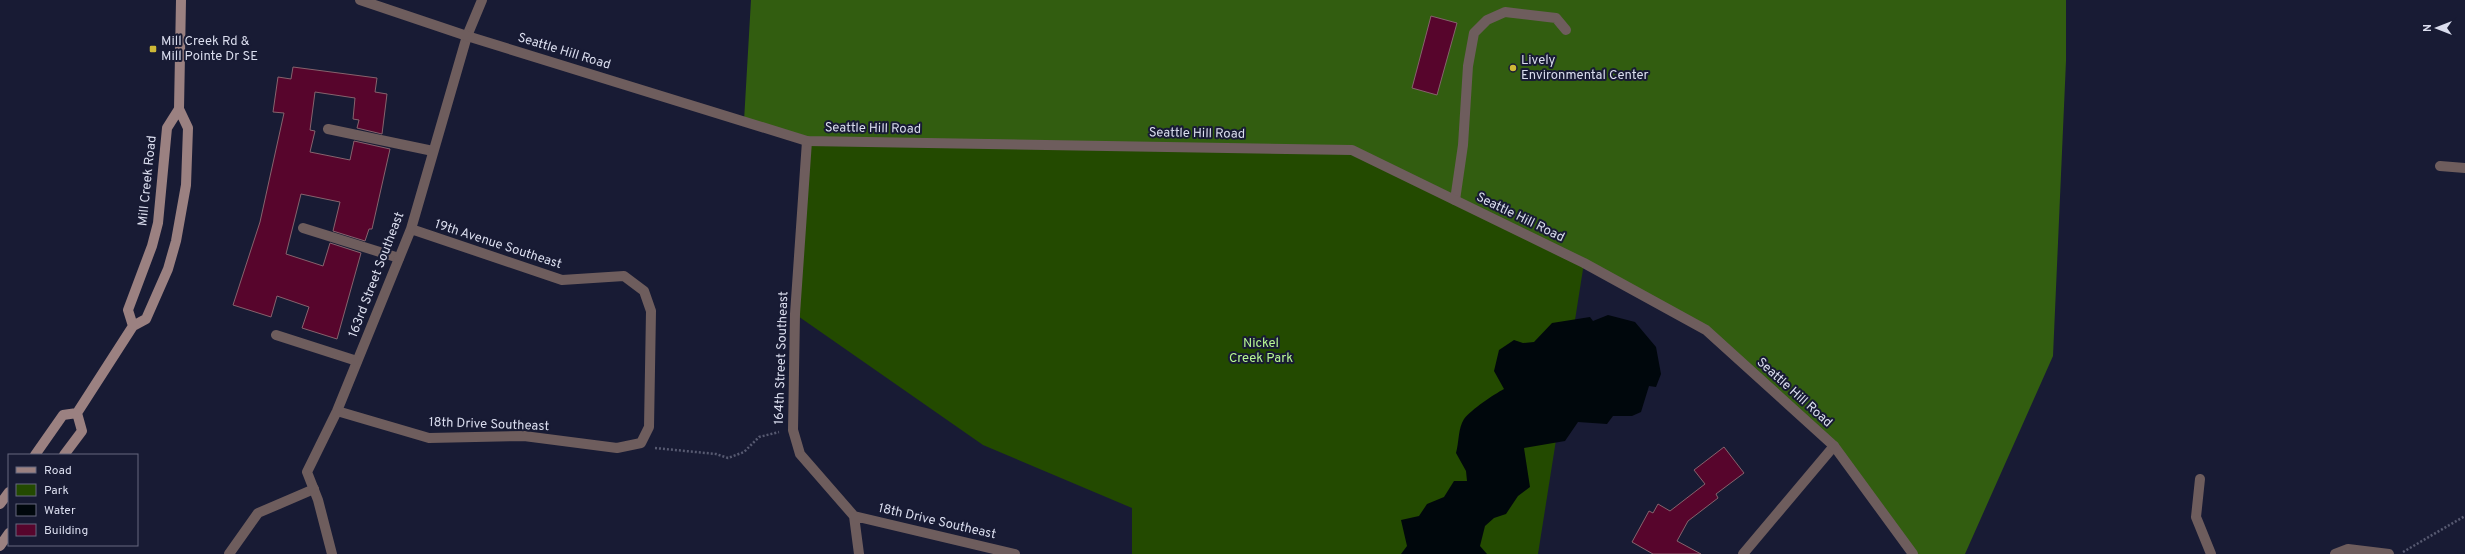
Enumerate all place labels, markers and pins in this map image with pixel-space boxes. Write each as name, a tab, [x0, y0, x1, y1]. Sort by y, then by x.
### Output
place label: Mill Creek Rd & Mill Pointe Dr SE	[161, 34, 258, 65]
marker: Mill Creek Rd & Mill Pointe Dr SE	[148, 44, 158, 54]
place label: Lively Environmental Center	[1521, 53, 1649, 84]
marker: Lively Environmental Center	[1508, 63, 1518, 73]

